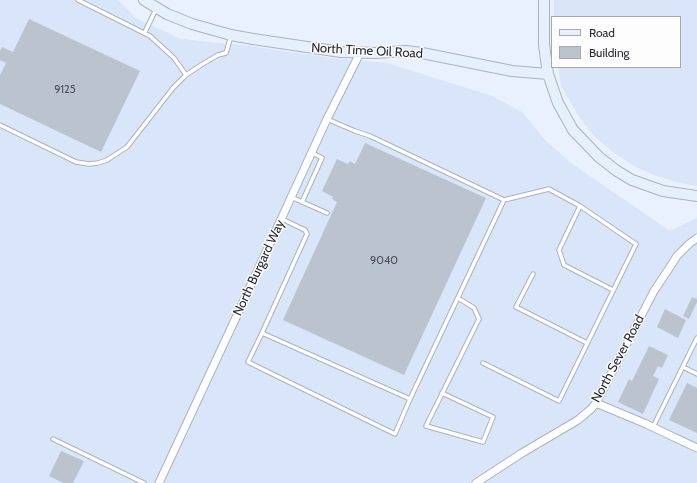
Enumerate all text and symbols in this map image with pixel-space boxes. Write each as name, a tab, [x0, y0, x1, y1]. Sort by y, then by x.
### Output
legend	[551, 16, 681, 68]
text: Road	[589, 25, 615, 40]
street label: North Time Oil Road	[311, 40, 423, 62]
text: Building	[589, 45, 630, 60]
house number: 9125	[54, 83, 76, 97]
street label: North Burgard Way	[230, 217, 288, 319]
house number: 9040	[370, 254, 398, 268]
street label: North Sever Road	[588, 313, 648, 405]

